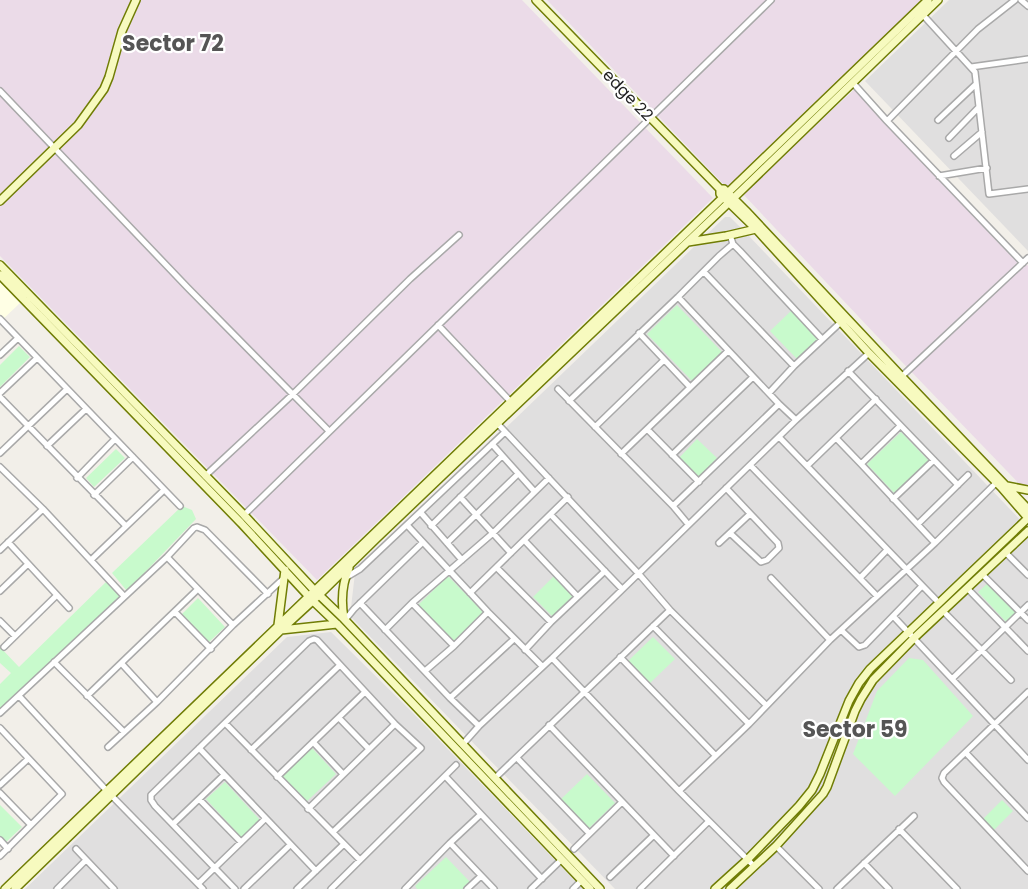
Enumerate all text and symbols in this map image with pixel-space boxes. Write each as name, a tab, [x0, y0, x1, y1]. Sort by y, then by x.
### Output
district label: Sector 72	[122, 28, 224, 59]
street label: edge 22	[597, 64, 659, 126]
district label: Sector 59	[802, 714, 908, 745]

